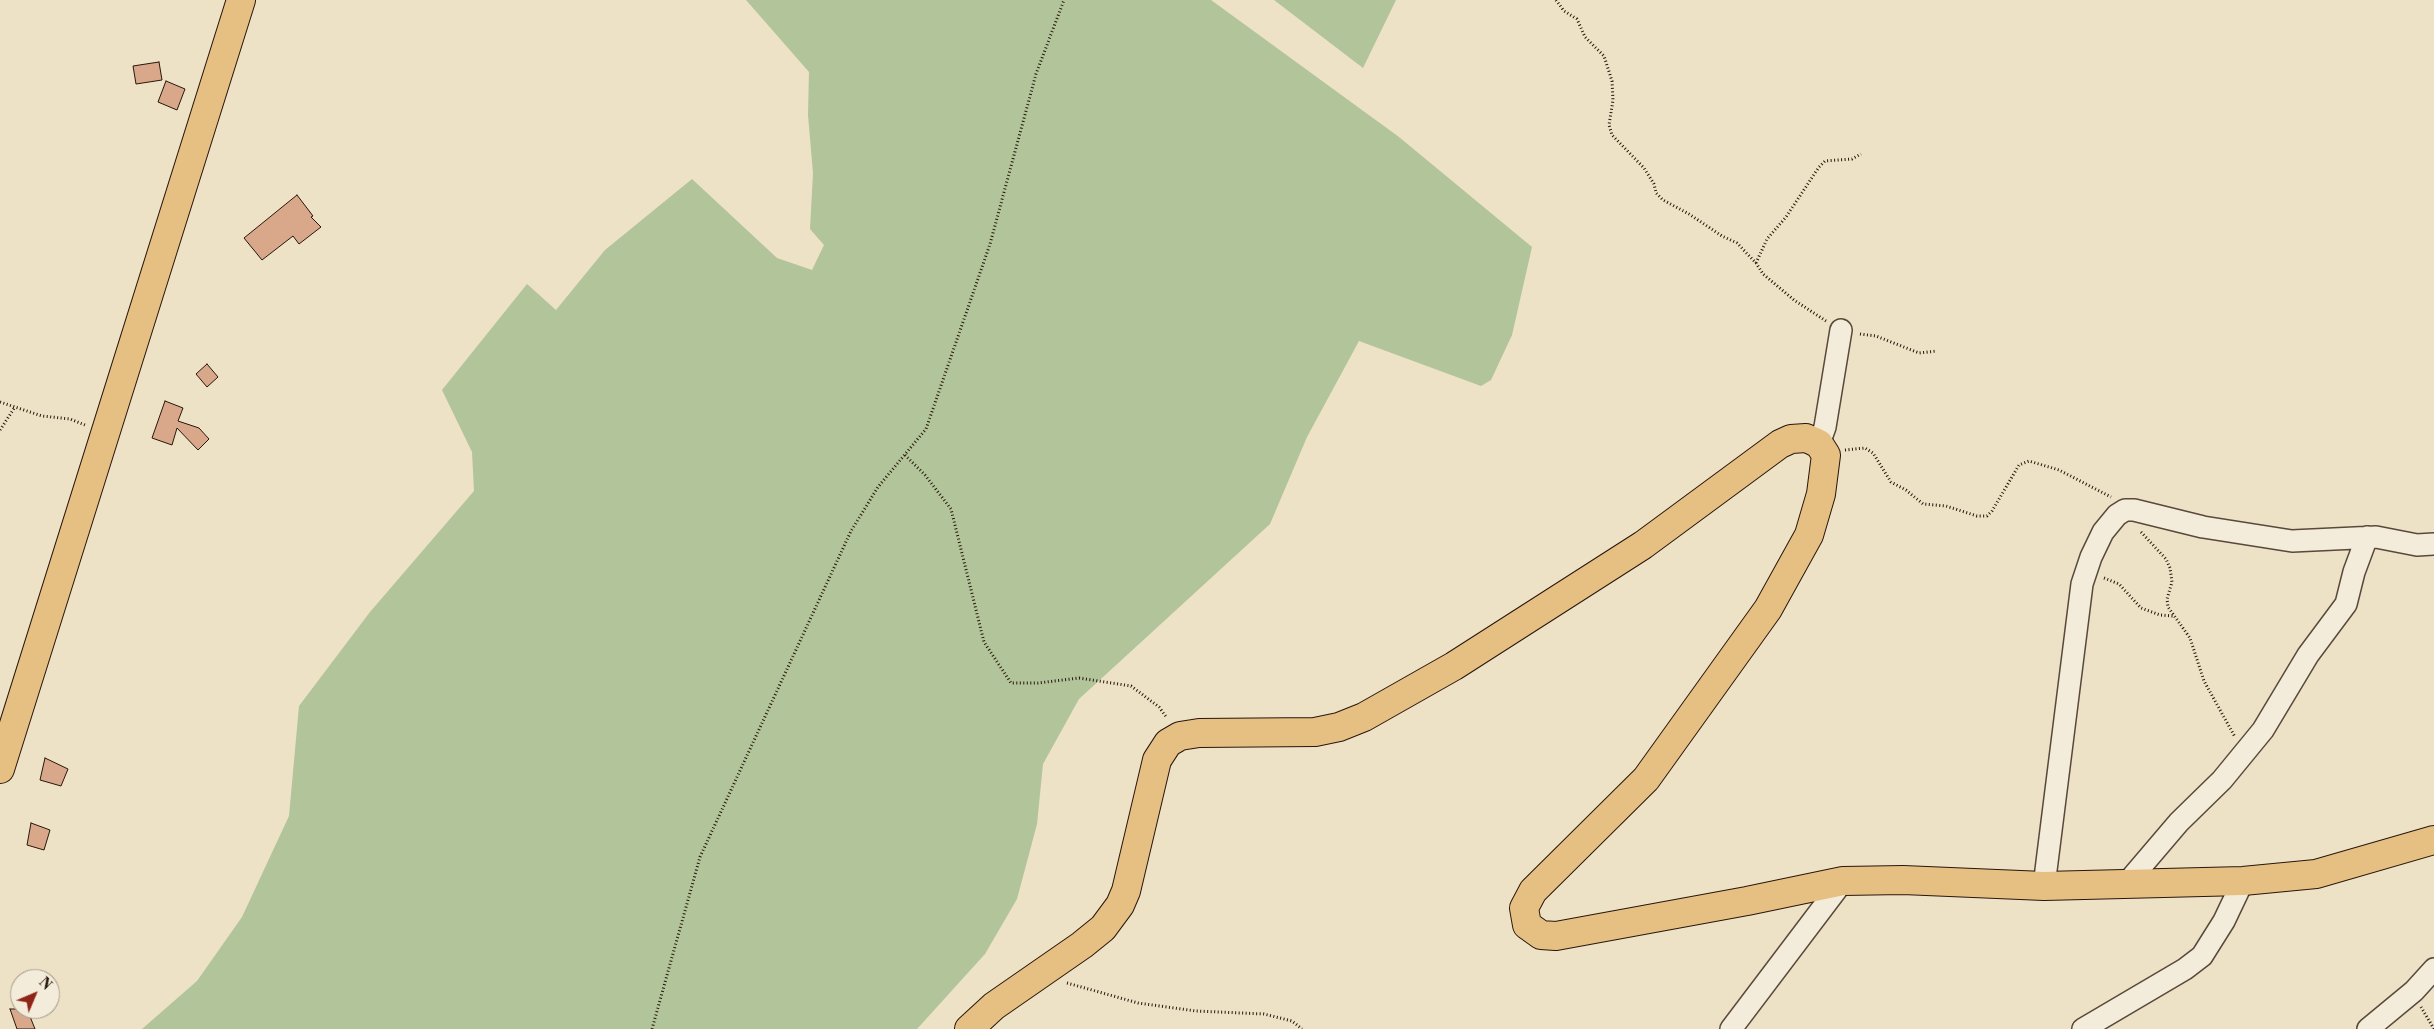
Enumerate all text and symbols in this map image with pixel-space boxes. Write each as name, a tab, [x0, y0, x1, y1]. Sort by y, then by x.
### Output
north arrow	[10, 969, 60, 1019]
text: N	[35, 974, 55, 994]

